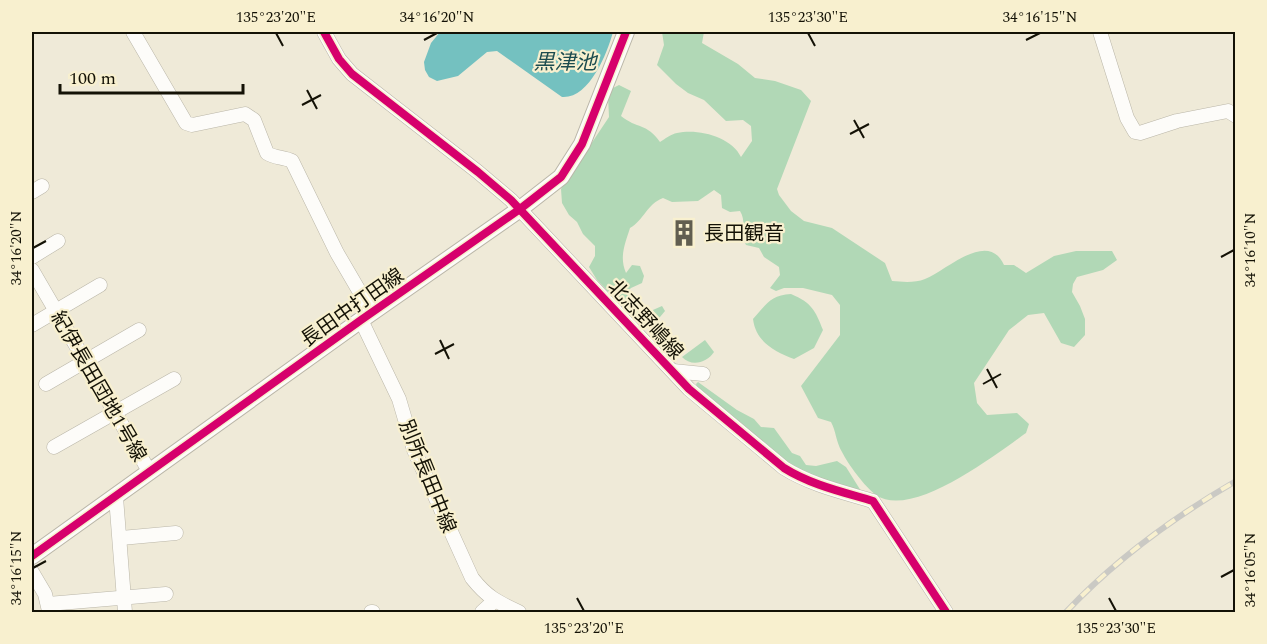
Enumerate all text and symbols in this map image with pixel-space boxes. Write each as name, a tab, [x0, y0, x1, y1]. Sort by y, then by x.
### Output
text: 135°23'20"E	[236, 6, 316, 29]
text: 34°16'20"N	[400, 6, 475, 29]
text: 135°23'30"E	[768, 6, 848, 29]
text: 34°16'15"N	[1003, 6, 1078, 29]
water label: 黒津池	[534, 47, 598, 79]
scale bar	[60, 57, 243, 95]
text: 100 m	[69, 65, 116, 92]
text: 34°16'20"N	[5, 210, 28, 286]
text: 34°16'10"N	[1239, 212, 1262, 288]
building icon: 長田観音	[669, 218, 699, 248]
place label: 長田観音	[704, 219, 784, 249]
street label: 長田中打田線	[295, 261, 410, 355]
street label: 北志野嶋線	[600, 273, 690, 366]
street label: 紀伊長田団地1号線	[43, 305, 154, 468]
street label: 別所長田中線	[391, 415, 463, 538]
text: 34°16'15"N	[5, 530, 28, 606]
text: 34°16'05"N	[1239, 532, 1262, 608]
text: 135°23'20"E	[544, 617, 624, 640]
text: 135°23'30"E	[1076, 617, 1156, 640]

